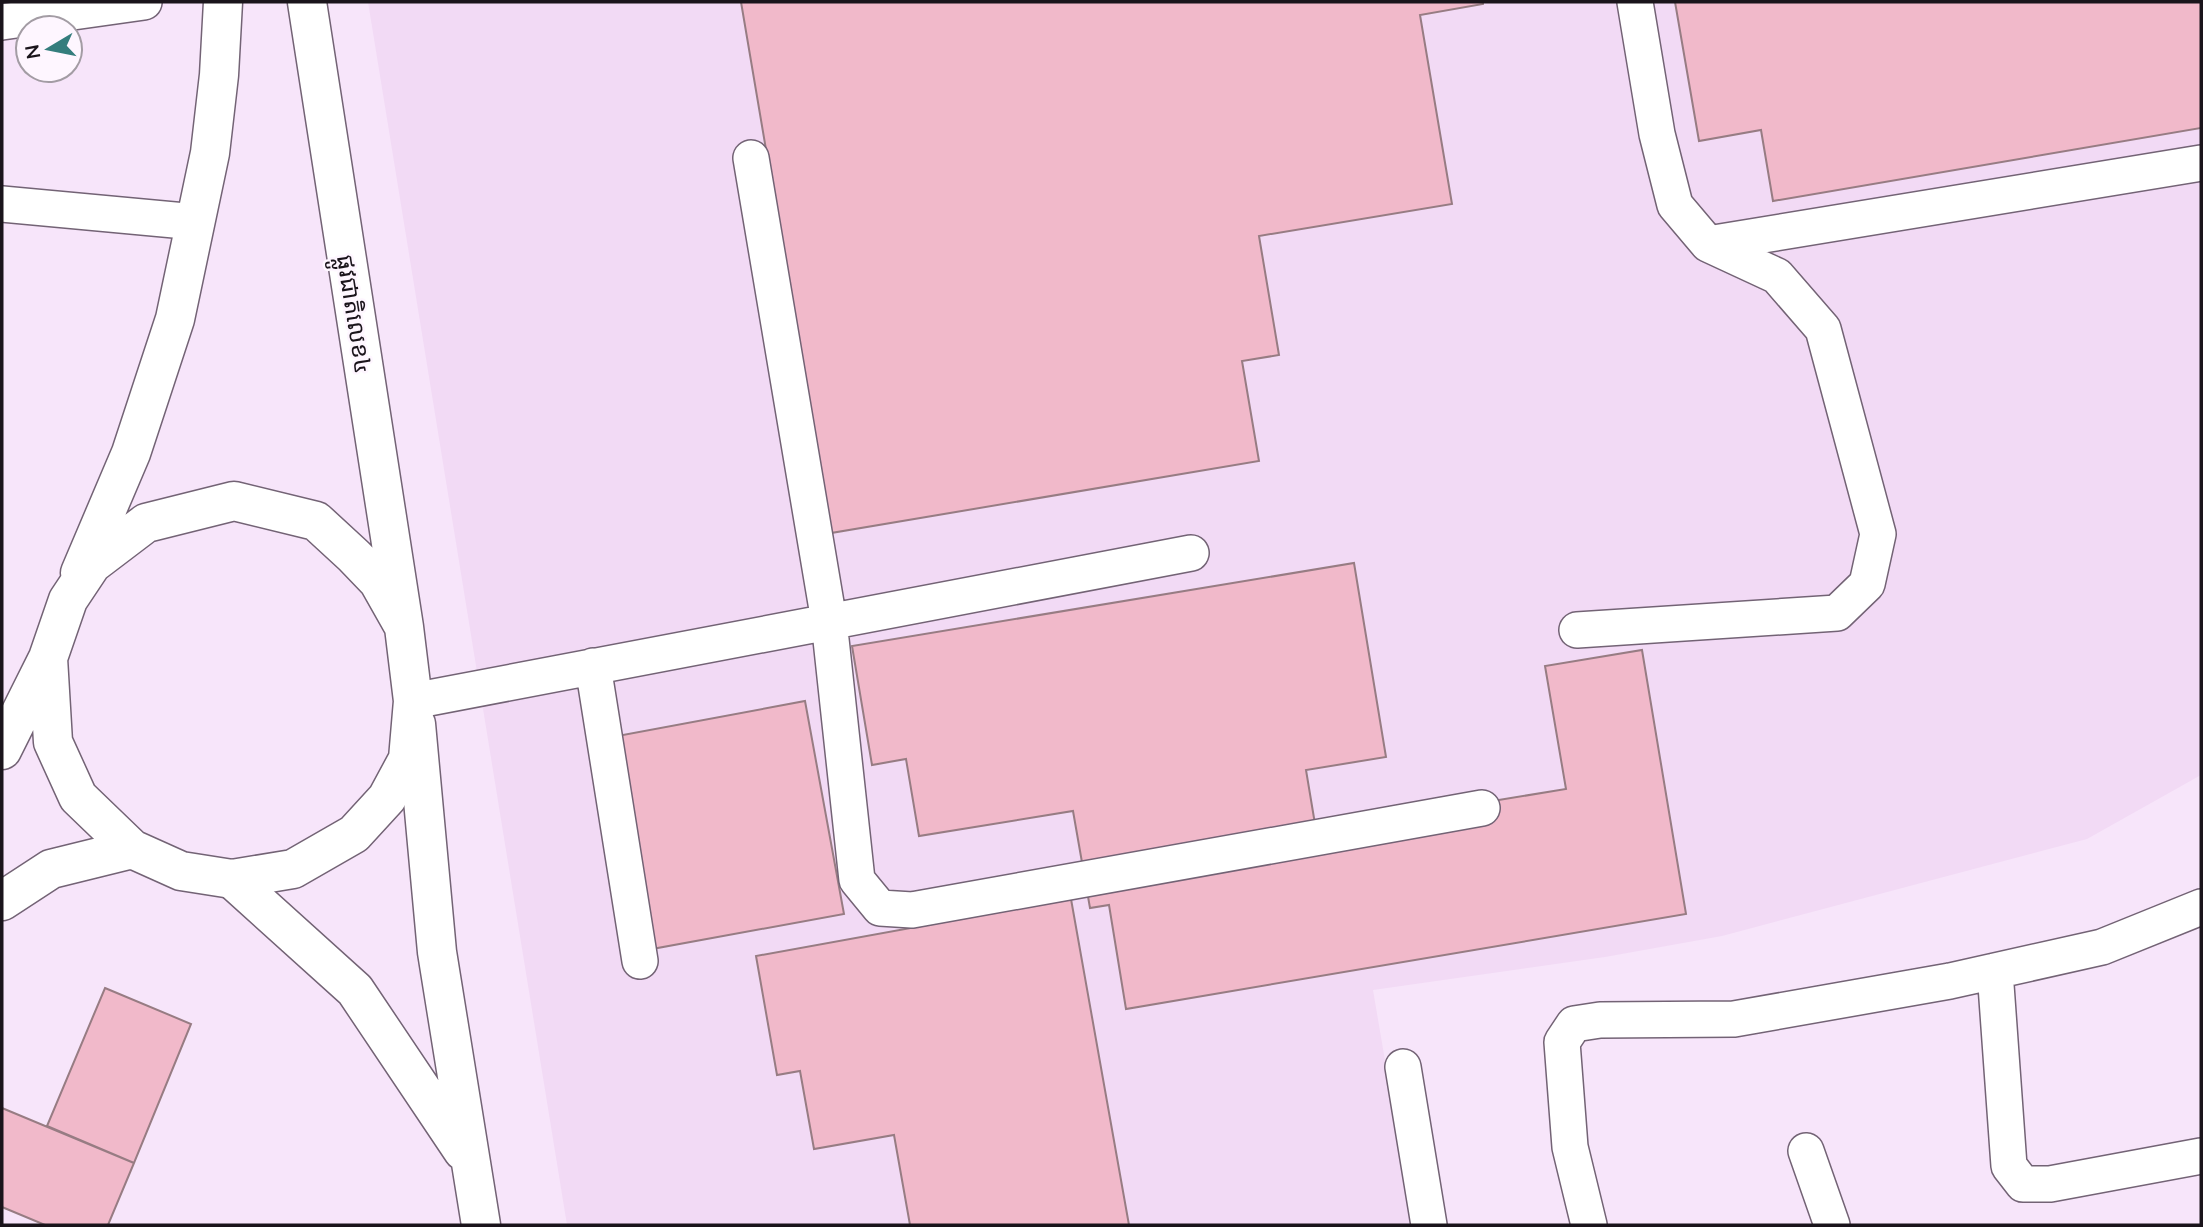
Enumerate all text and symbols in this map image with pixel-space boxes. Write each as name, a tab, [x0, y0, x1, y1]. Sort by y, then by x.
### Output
north arrow	[14, 14, 84, 84]
text: N	[19, 43, 45, 61]
street label: ផ្លូវជាតិលេខ៤	[323, 252, 379, 377]

